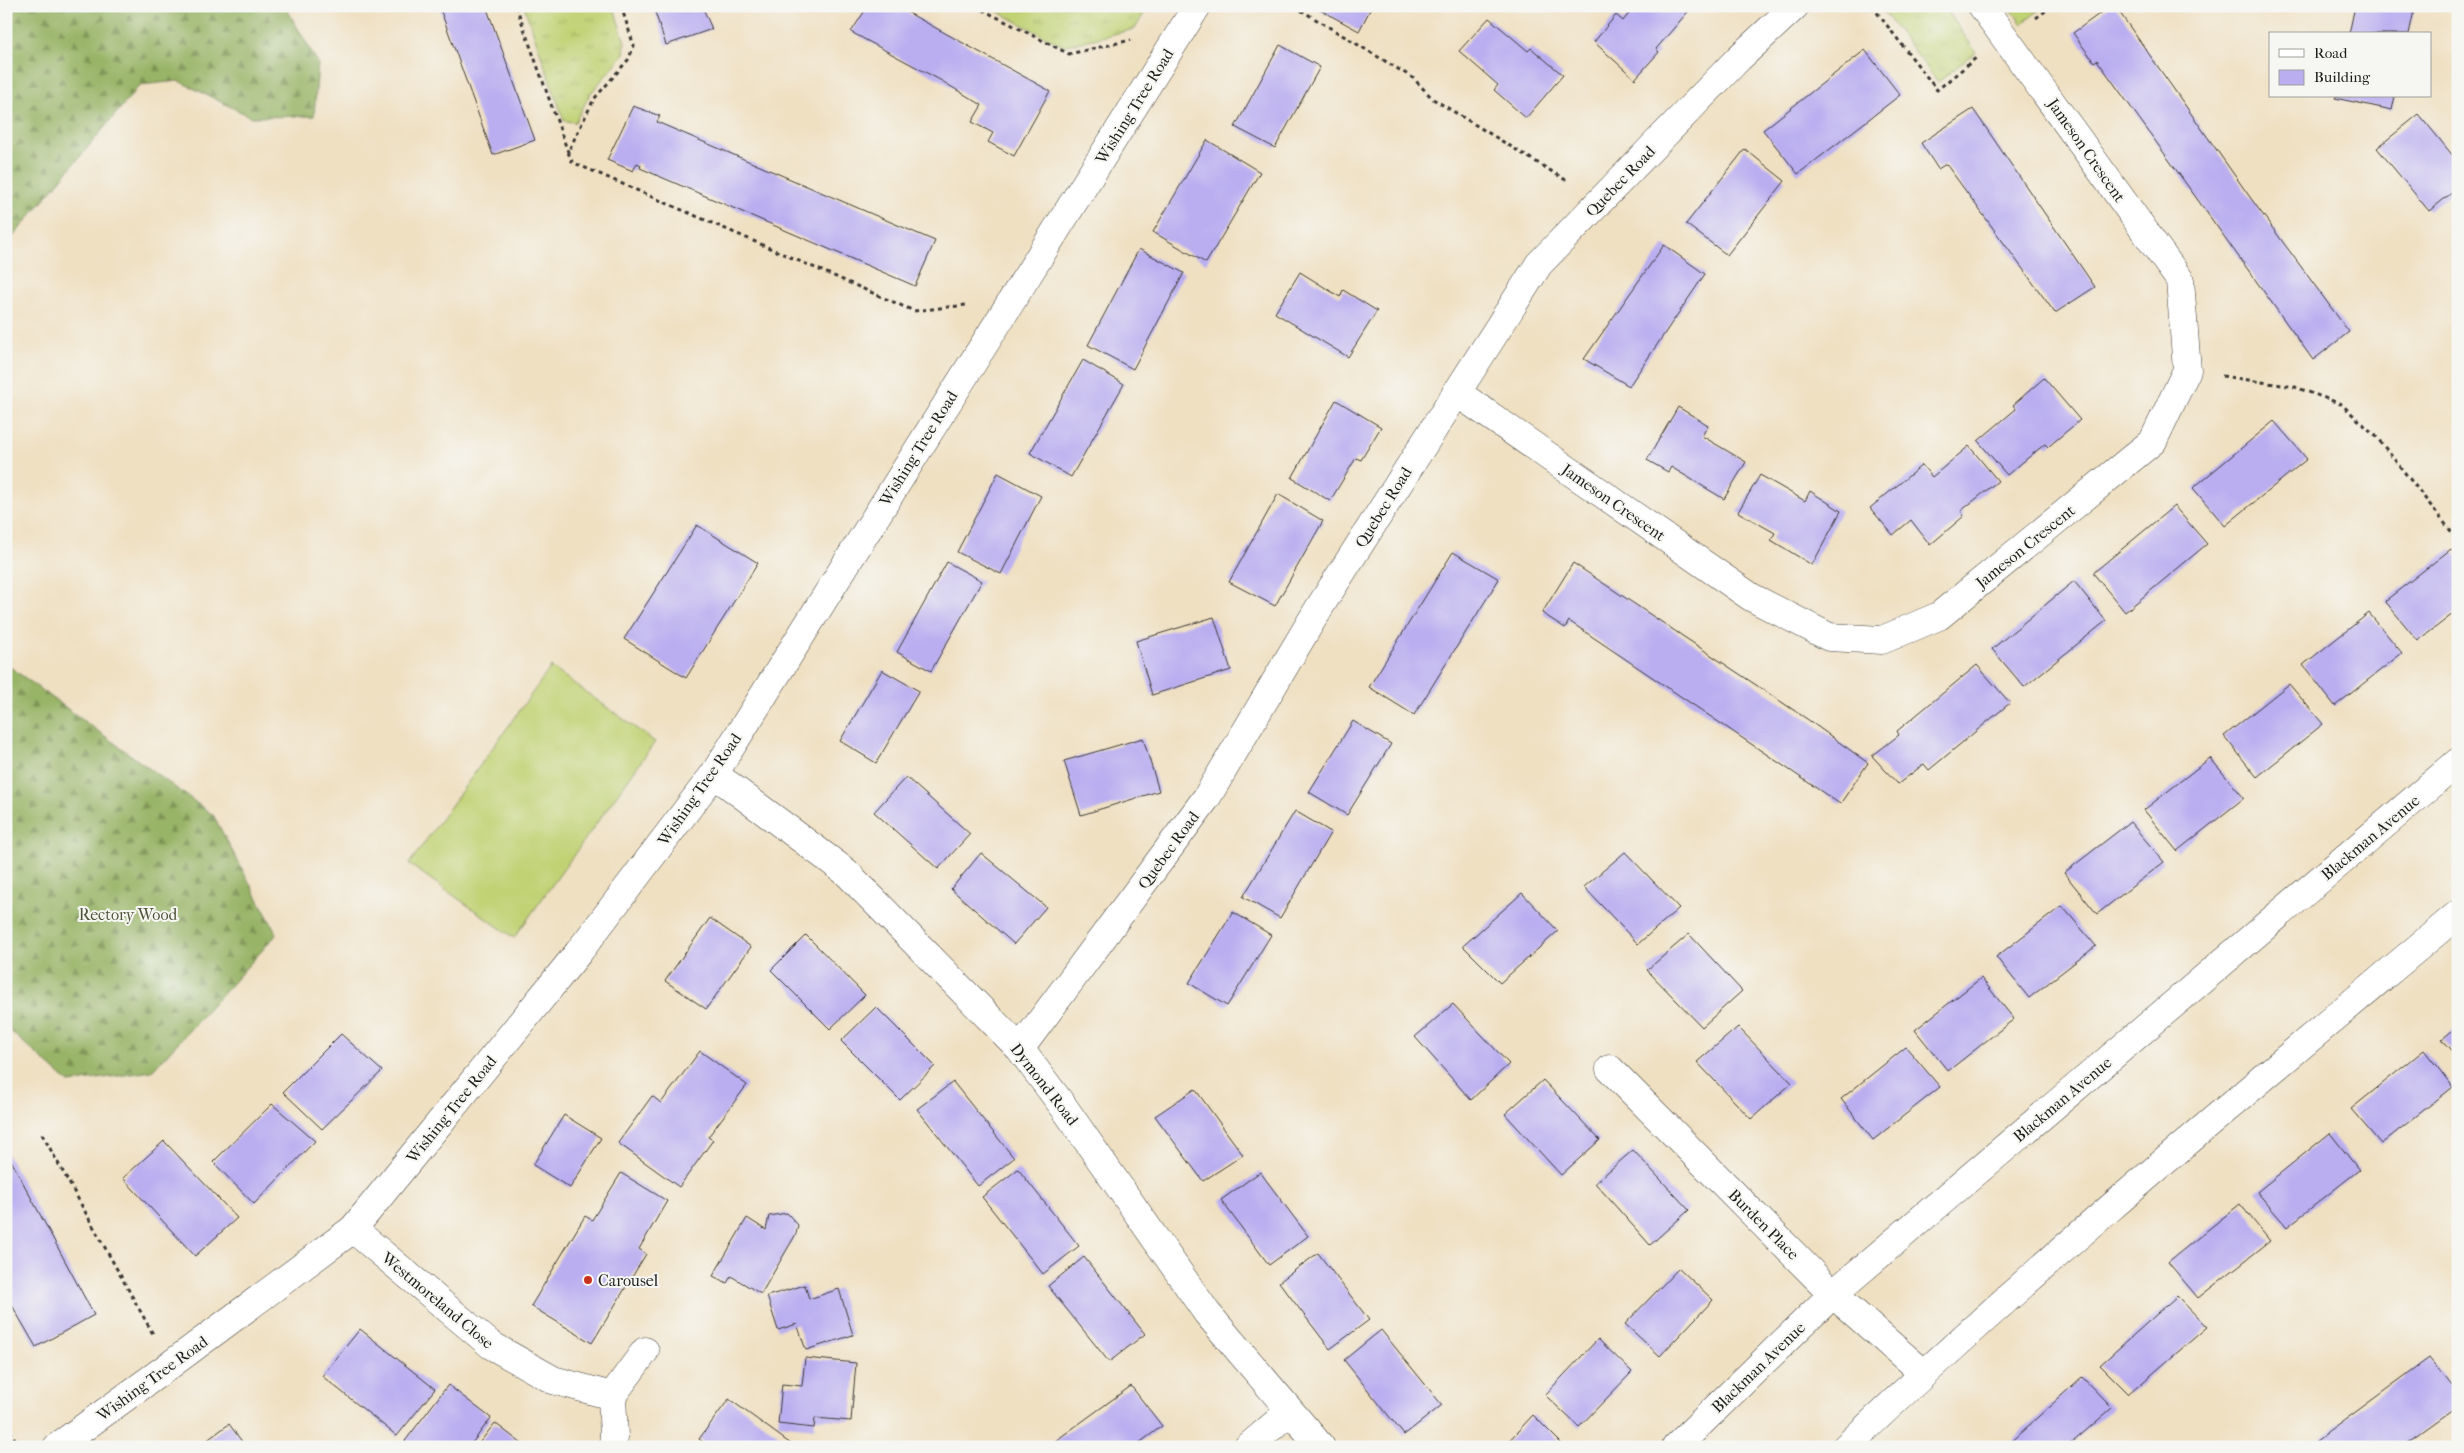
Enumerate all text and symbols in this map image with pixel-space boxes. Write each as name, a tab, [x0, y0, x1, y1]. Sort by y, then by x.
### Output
legend	[2269, 32, 2432, 98]
text: Road	[2314, 44, 2348, 62]
street label: Wishing Tree Road	[1091, 45, 1178, 168]
text: Building	[2314, 68, 2371, 86]
street label: Jameson Crescent	[2043, 93, 2130, 206]
street label: Quebec Road	[1582, 142, 1659, 221]
street label: Wishing Tree Road	[875, 387, 962, 510]
street label: Jameson Crescent	[1557, 459, 1669, 545]
street label: Quebec Road	[1351, 463, 1416, 551]
street label: Jameson Crescent	[1970, 500, 2079, 593]
street label: Wishing Tree Road	[653, 729, 745, 850]
street label: Blackman Avenue	[2317, 791, 2423, 884]
street label: Quebec Road	[1134, 807, 1203, 893]
park label: Rectory Wood	[79, 905, 177, 924]
street label: Dymond Road	[1007, 1040, 1083, 1129]
street label: Wishing Tree Road	[402, 1052, 501, 1168]
street label: Blackman Avenue	[2009, 1053, 2115, 1146]
street label: Burden Place	[1724, 1185, 1803, 1264]
street label: Westmoreland Close	[377, 1247, 498, 1353]
place label: Carousel	[598, 1271, 659, 1290]
marker: Carousel	[582, 1274, 594, 1286]
street label: Blackman Avenue	[1708, 1318, 1809, 1417]
street label: Wishing Tree Road	[92, 1332, 212, 1426]

